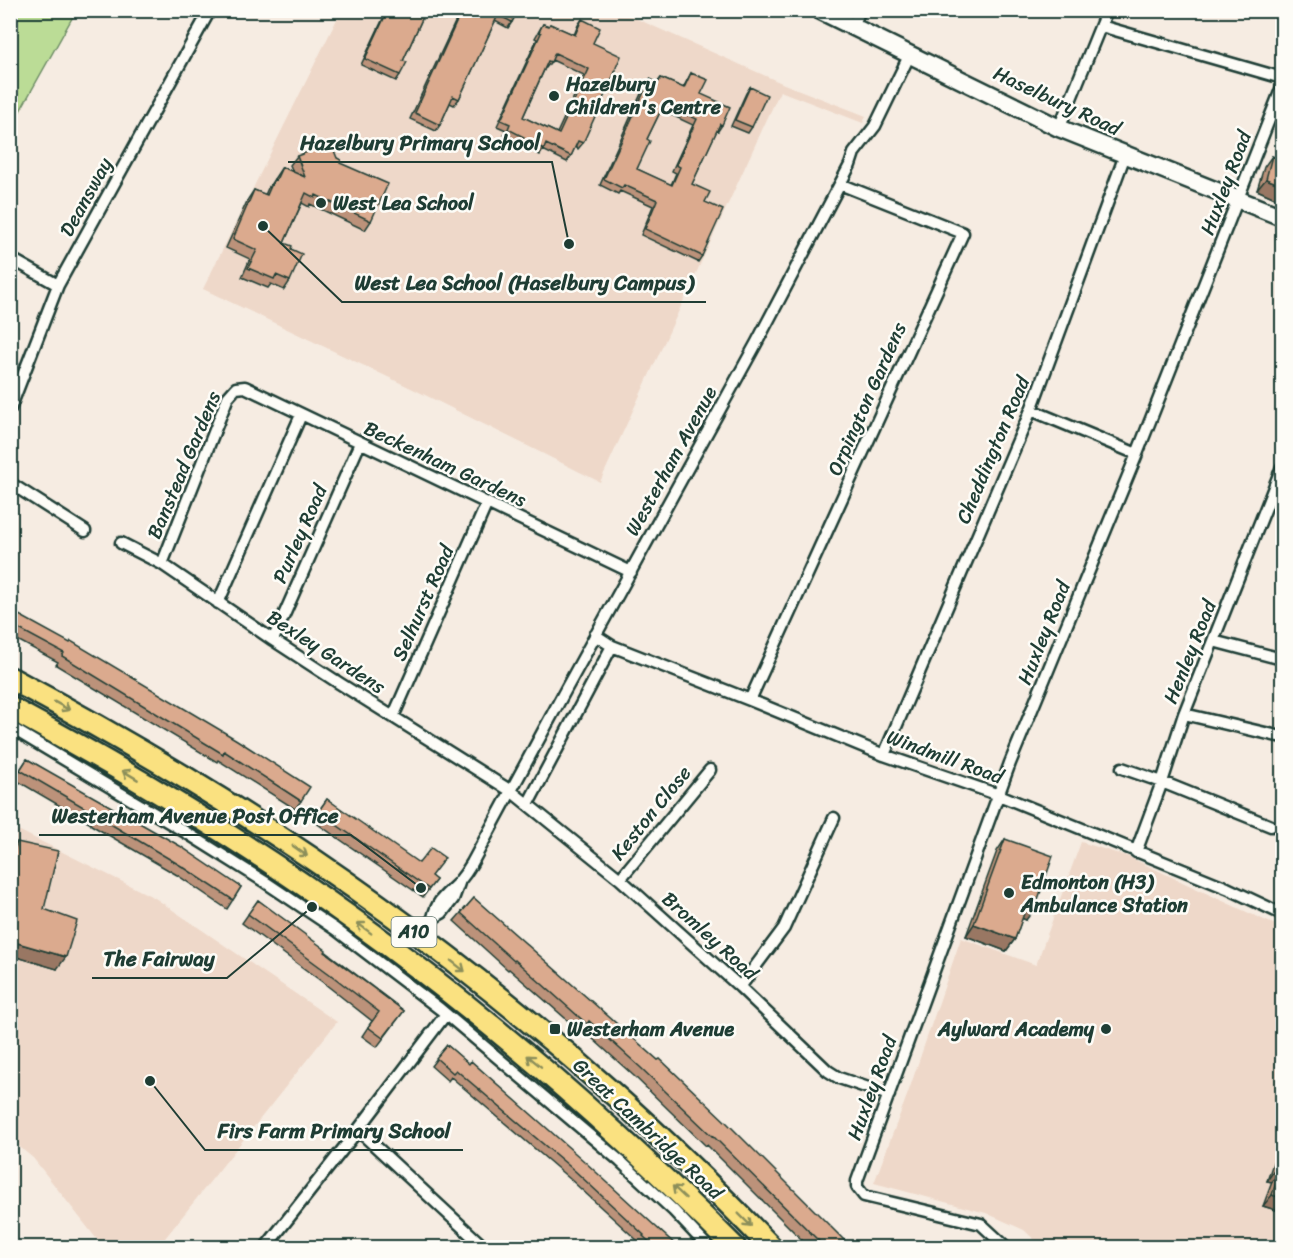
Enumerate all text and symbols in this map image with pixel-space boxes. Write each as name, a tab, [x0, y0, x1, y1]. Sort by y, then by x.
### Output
street label: Haselbury Road	[987, 56, 1128, 147]
place label: Hazelbury Children's Centre	[565, 67, 722, 125]
marker: Hazelbury Children's Centre	[547, 89, 561, 103]
callout: Hazelbury Primary School	[288, 123, 552, 162]
text: Hazelbury Primary School	[299, 124, 541, 162]
street label: Huxley Road	[1190, 124, 1262, 240]
street label: Deansway	[50, 150, 123, 243]
place label: West Lea School	[333, 186, 475, 221]
marker: West Lea School	[314, 196, 328, 210]
callout: West Lea School (Haselbury Campus)	[342, 263, 706, 302]
text: West Lea School (Haselbury Campus)	[354, 264, 695, 302]
street label: Orpington Gardens	[818, 316, 917, 481]
street label: Cheddington Road	[946, 369, 1040, 529]
street label: Westerham Avenue	[615, 379, 727, 543]
street label: Banstead Gardens	[137, 385, 231, 545]
street label: Beckenham Gardens	[358, 411, 533, 517]
street label: Purley Road	[263, 478, 338, 589]
street label: Selhurst Road	[382, 538, 465, 667]
street label: Huxley Road	[1007, 574, 1081, 690]
street label: Henley Road	[1153, 593, 1227, 709]
street label: Bexley Gardens	[259, 600, 393, 704]
one-way arrow	[53, 700, 70, 712]
street label: Windmill Road	[882, 720, 1010, 795]
street label: Keston Close	[601, 758, 701, 868]
one-way arrow	[122, 769, 139, 781]
callout: Westerham Avenue Post Office	[39, 796, 351, 835]
text: Westerham Avenue Post Office	[51, 797, 339, 835]
one-way arrow	[291, 845, 307, 857]
place label: Edmonton (H3) Ambulance Station	[1020, 865, 1188, 923]
street label: Bromley Road	[654, 883, 768, 990]
marker: Edmonton (H3) Ambulance Station	[1002, 886, 1016, 900]
road number: A10	[392, 917, 436, 947]
one-way arrow	[356, 921, 372, 934]
callout: The Fairway	[92, 939, 227, 978]
text: The Fairway	[103, 940, 216, 978]
one-way arrow	[449, 959, 465, 972]
place label: Westerham Avenue	[567, 1012, 734, 1047]
place label: Aylward Academy	[937, 1012, 1095, 1047]
marker: Westerham Avenue	[548, 1022, 562, 1036]
marker: Aylward Academy	[1099, 1022, 1113, 1036]
street label: Huxley Road	[837, 1029, 908, 1145]
street label: Great Cambridge Road	[564, 1049, 733, 1210]
one-way arrow	[527, 1054, 542, 1068]
callout: Firs Farm Primary School	[205, 1111, 463, 1150]
text: Firs Farm Primary School	[216, 1112, 452, 1150]
one-way arrow	[671, 1184, 686, 1199]
one-way arrow	[738, 1212, 752, 1227]

